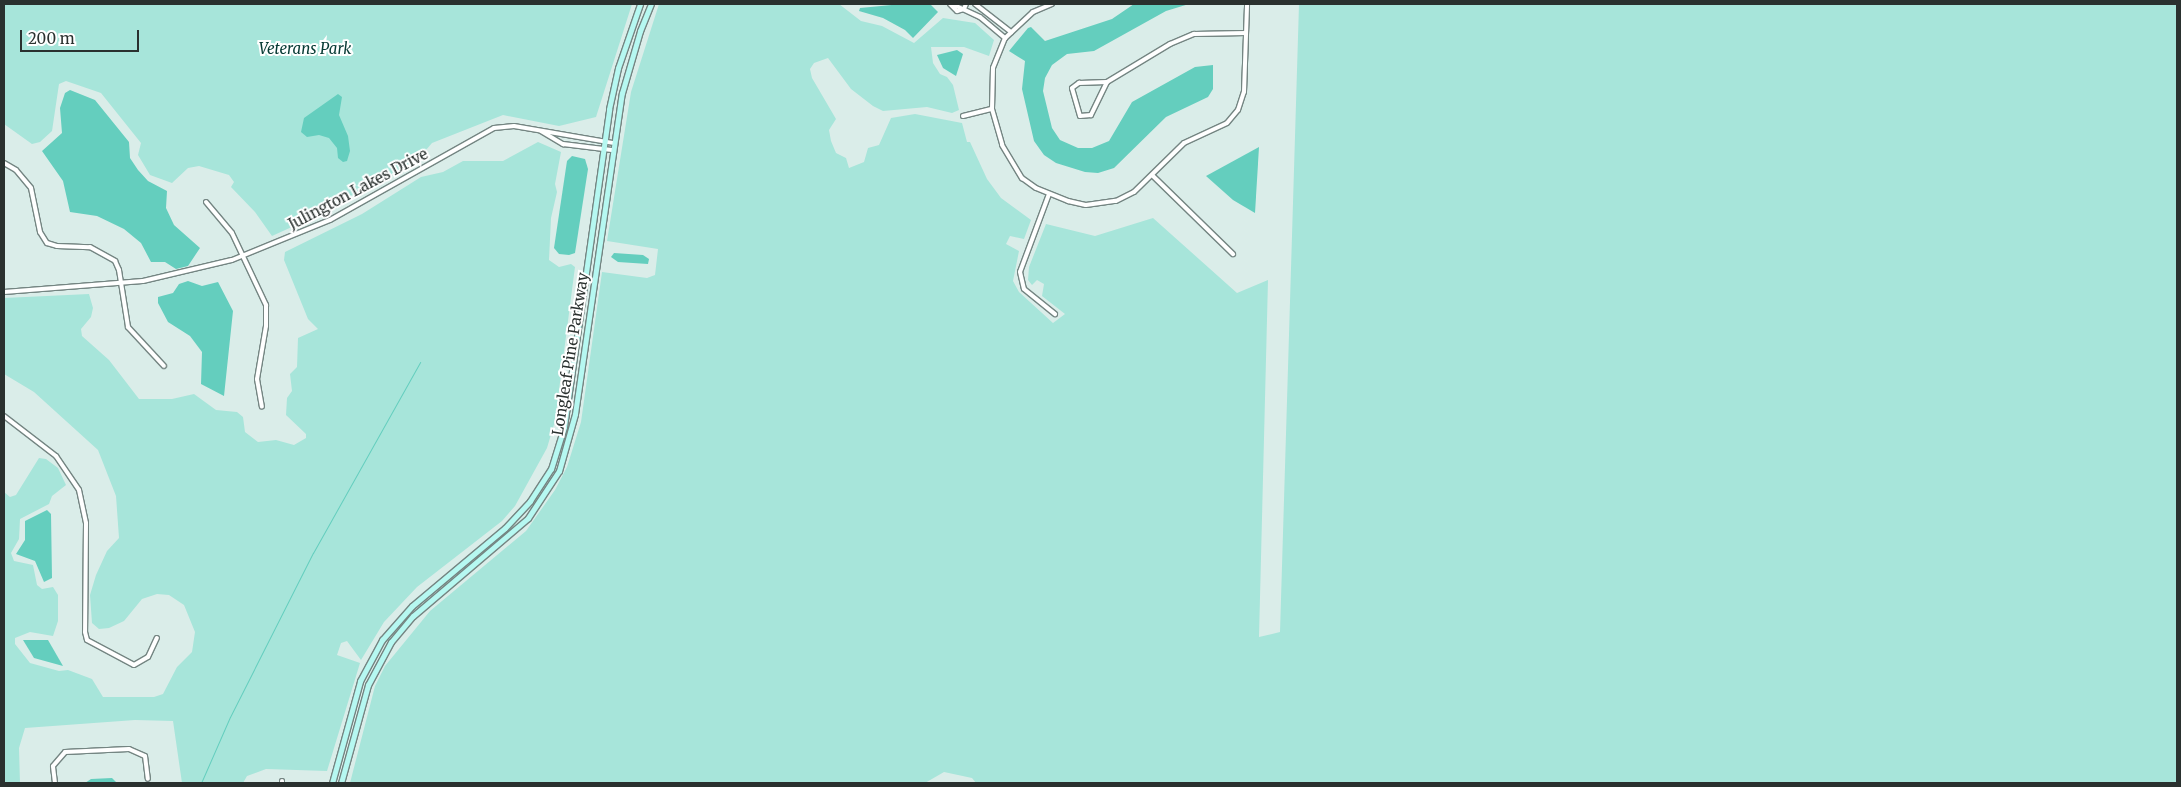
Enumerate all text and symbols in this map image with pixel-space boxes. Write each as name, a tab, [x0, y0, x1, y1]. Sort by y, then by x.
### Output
scale bar	[22, 20, 141, 52]
text: 200 m	[28, 29, 75, 48]
park label: Veterans Park	[259, 40, 351, 58]
street label: Julington Lakes Drive	[285, 145, 431, 233]
street label: Longleaf Pine Parkway	[548, 271, 592, 437]

